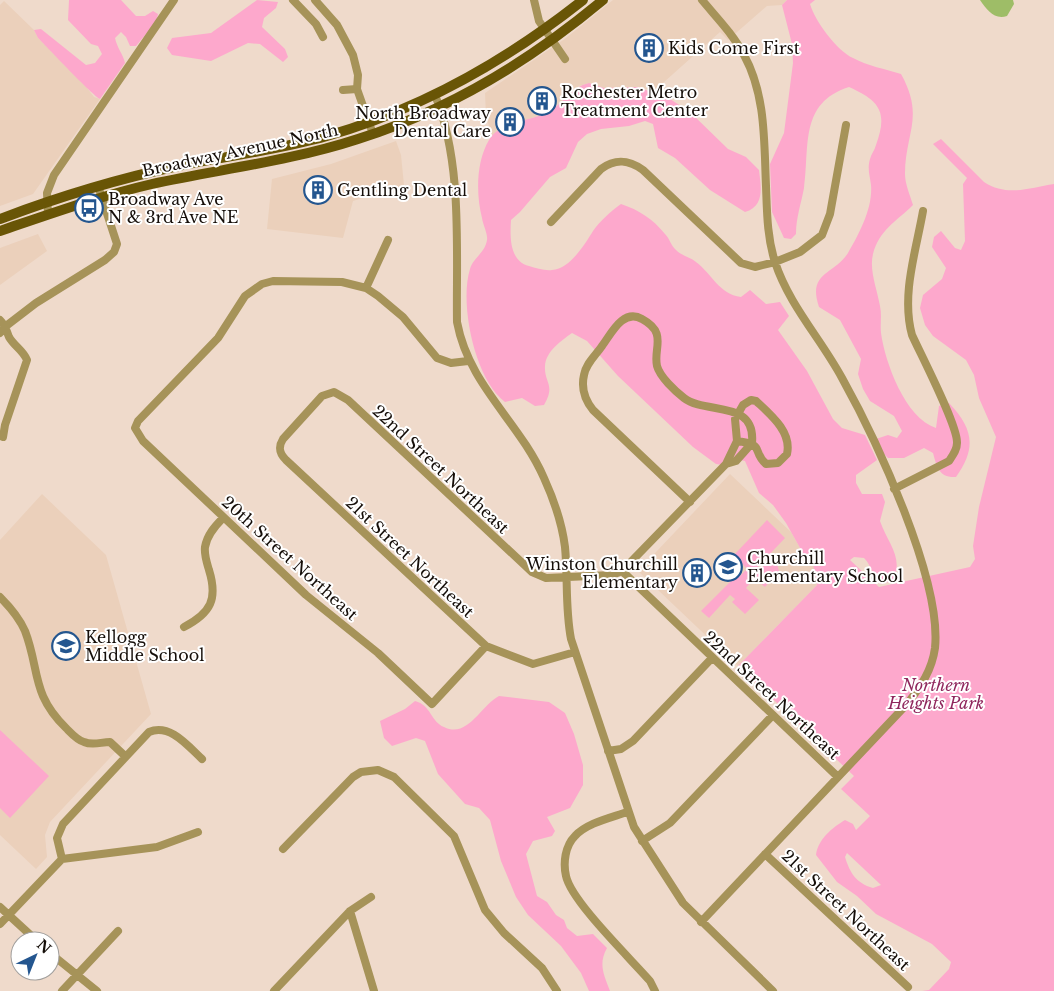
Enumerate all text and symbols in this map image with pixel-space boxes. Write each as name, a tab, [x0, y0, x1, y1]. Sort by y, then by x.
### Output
building icon: Kids Come First	[634, 33, 664, 63]
place label: Kids Come First	[668, 38, 800, 58]
place label: Rochester Metro Treatment Center	[561, 82, 708, 120]
building icon: Rochester Metro Treatment Center	[527, 86, 557, 116]
place label: North Broadway Dental Care	[355, 103, 492, 141]
building icon: North Broadway Dental Care	[495, 107, 525, 137]
street label: Broadway Avenue North	[140, 119, 340, 181]
building icon: Gentling Dental	[303, 175, 333, 205]
place label: Gentling Dental	[337, 180, 467, 200]
place label: Broadway Ave N & 3rd Ave NE	[108, 189, 238, 227]
bus stop icon: Broadway Ave N & 3rd Ave NE	[74, 193, 104, 223]
street label: 22nd Street Northeast	[369, 401, 513, 537]
street label: 20th Street Northeast	[218, 492, 362, 624]
street label: 21st Street Northeast	[342, 492, 478, 622]
place label: Churchill Elementary School	[747, 548, 903, 586]
school or university icon: Churchill Elementary School	[713, 552, 743, 582]
place label: Winston Churchill Elementary	[525, 554, 679, 592]
building icon: Winston Churchill Elementary	[682, 558, 712, 588]
place label: Kellogg Middle School	[85, 627, 205, 665]
street label: 22nd Street Northeast	[700, 627, 844, 763]
school or university icon: Kellogg Middle School	[51, 631, 81, 661]
park label: Northern Heights Park	[887, 675, 984, 713]
street label: 21st Street Northeast	[778, 845, 914, 975]
north arrow	[10, 931, 60, 981]
text: N	[33, 935, 55, 958]

